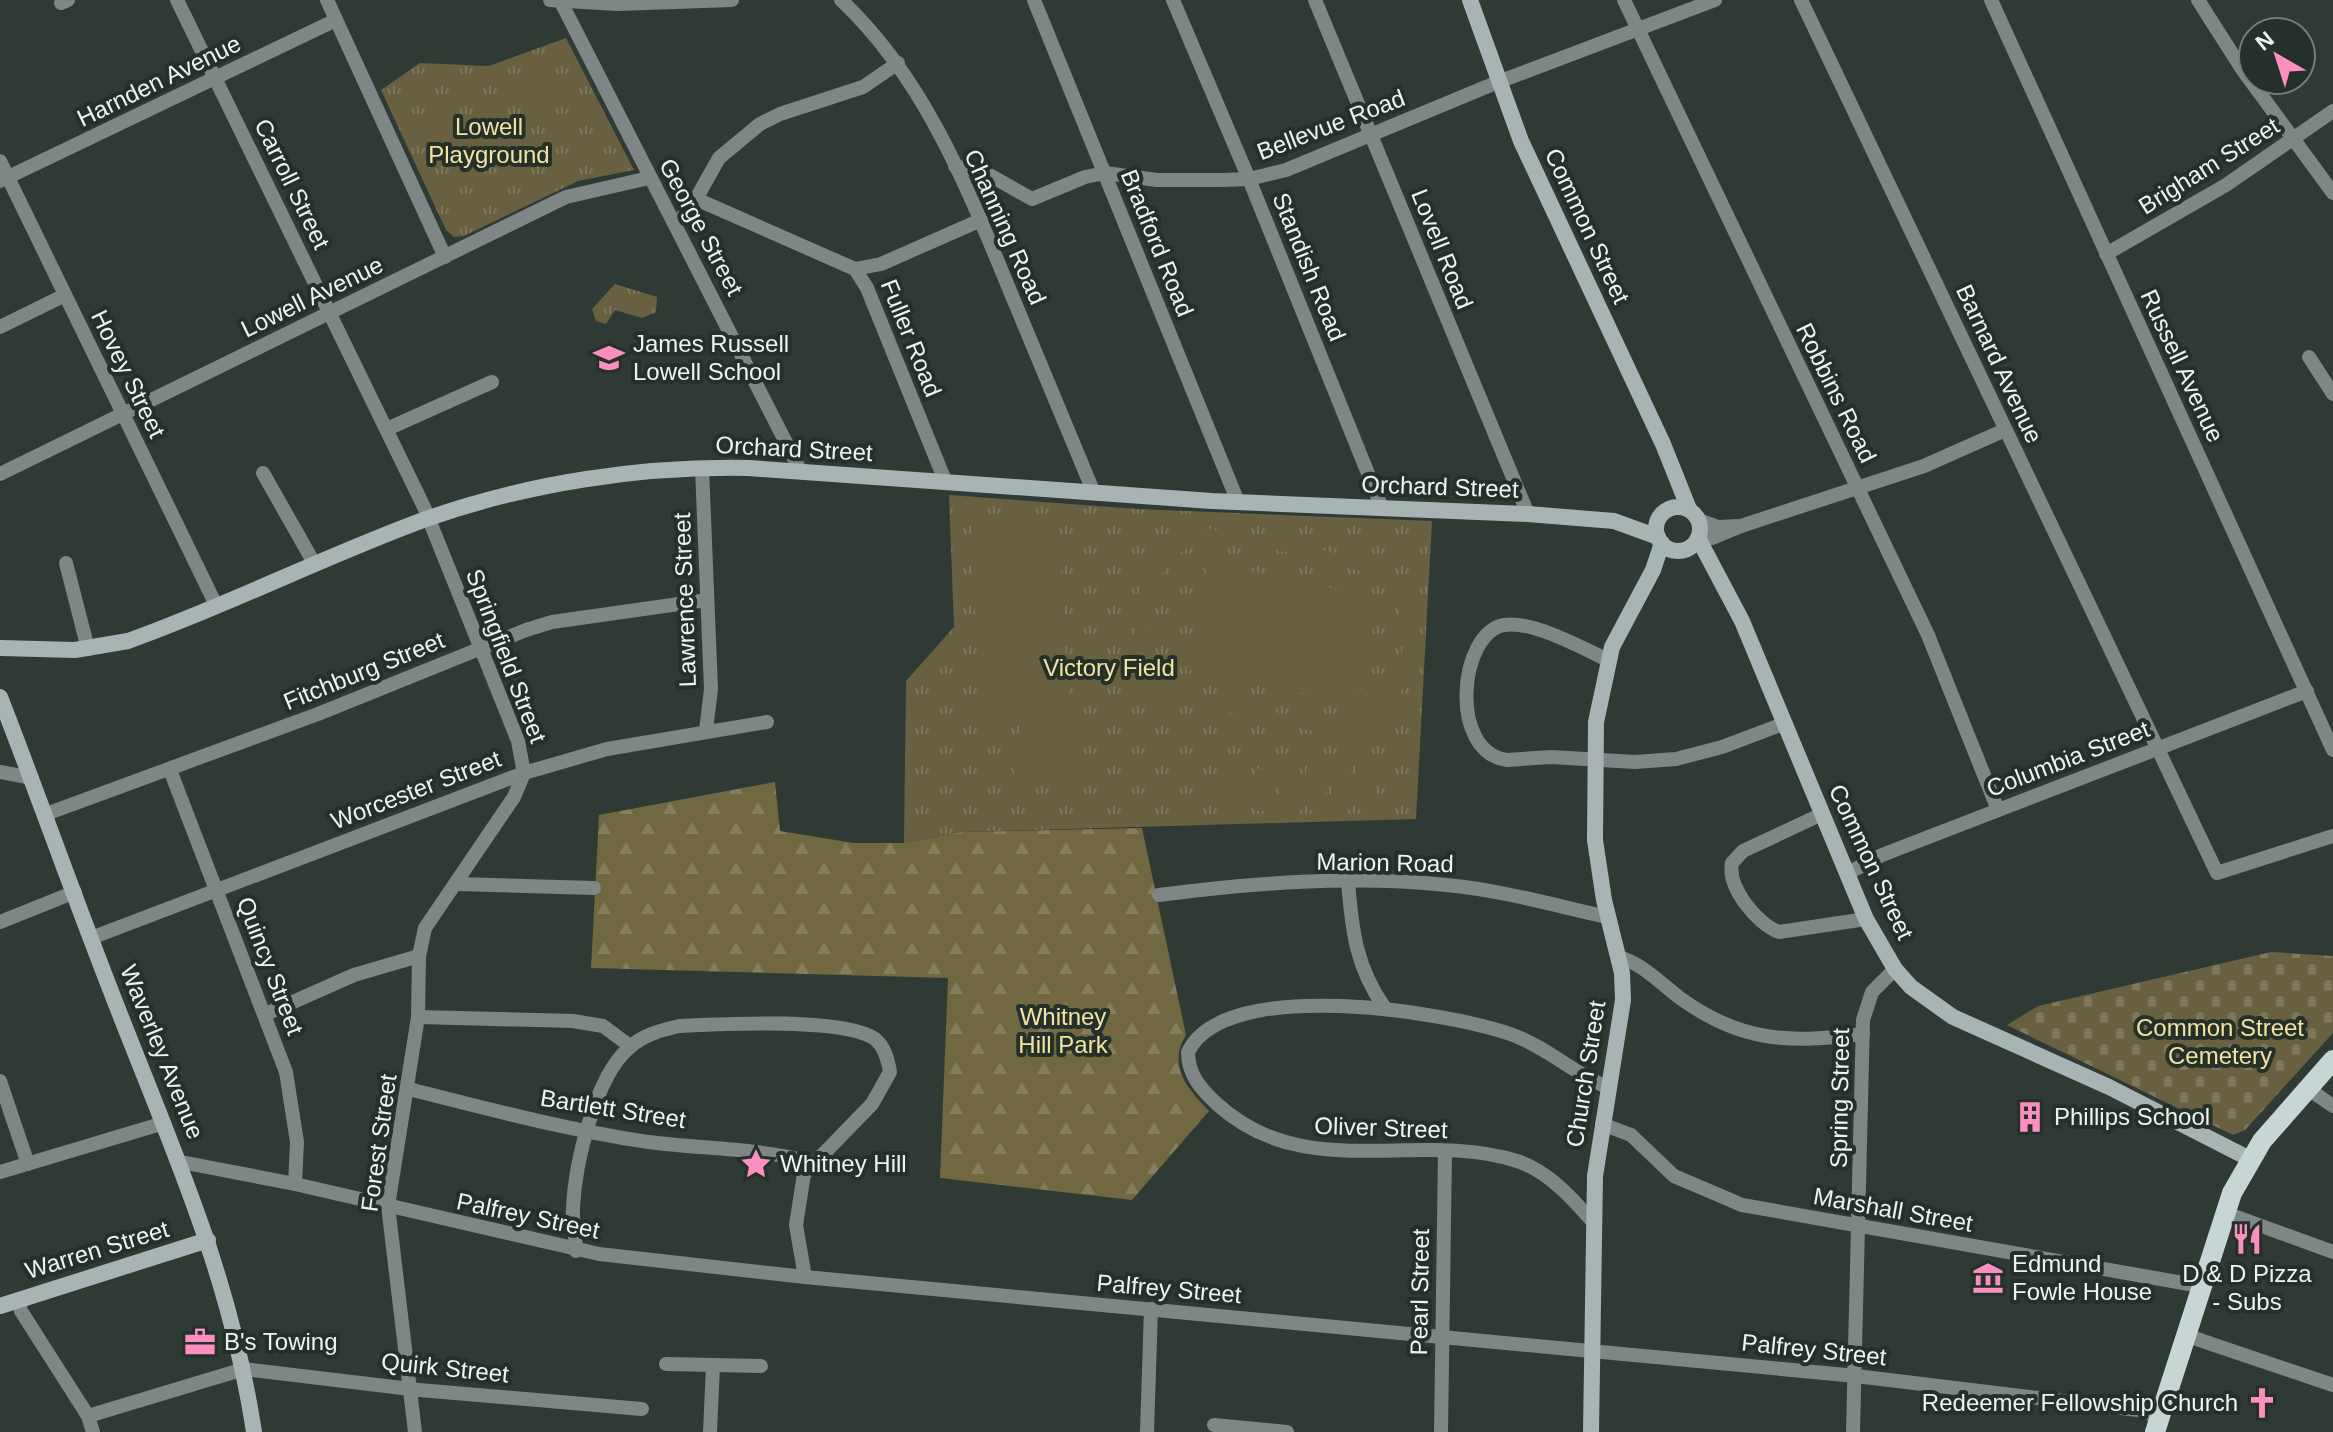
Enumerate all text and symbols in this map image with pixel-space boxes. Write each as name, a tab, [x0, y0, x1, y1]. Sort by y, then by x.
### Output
north arrow	[2237, 16, 2317, 96]
text: N	[2251, 26, 2279, 56]
street label: Harnden Avenue	[73, 29, 245, 132]
street label: Bellevue Road	[1253, 84, 1409, 165]
street label: Brigham Street	[2134, 112, 2284, 219]
park label: Lowell Playground	[428, 113, 550, 168]
street label: Carroll Street	[249, 114, 336, 254]
street label: Common Street	[1540, 144, 1635, 308]
street label: Channing Road	[959, 145, 1052, 308]
street label: George Street	[654, 154, 749, 300]
street label: Bradford Road	[1116, 165, 1199, 320]
street label: Lovell Road	[1406, 185, 1479, 313]
street label: Standish Road	[1267, 189, 1351, 345]
street label: Lowell Avenue	[236, 251, 387, 343]
street label: Fuller Road	[876, 275, 947, 400]
street label: Barnard Avenue	[1951, 280, 2048, 447]
street label: Russell Avenue	[2135, 285, 2230, 446]
street label: Hovey Street	[86, 306, 171, 442]
street label: Robbins Road	[1791, 319, 1882, 467]
place label: James Russell Lowell School	[633, 330, 789, 385]
school or university icon: James Russell Lowell School	[592, 341, 626, 375]
street label: Orchard Street	[715, 431, 874, 466]
street label: Orchard Street	[1361, 470, 1519, 503]
street label: Lawrence Street	[668, 512, 701, 688]
street label: Springfield Street	[461, 565, 552, 747]
street label: Fitchburg Street	[280, 626, 448, 715]
park label: Victory Field	[1043, 654, 1175, 681]
street label: Columbia Street	[1983, 715, 2153, 802]
street label: Worcester Street	[327, 745, 505, 834]
street label: Common Street	[1824, 780, 1919, 944]
street label: Marion Road	[1316, 848, 1454, 877]
street label: Quincy Street	[232, 893, 309, 1039]
street label: Waverley Avenue	[115, 961, 210, 1143]
street label: Church Street	[1561, 998, 1610, 1149]
park label: Whitney Hill Park	[1018, 1003, 1109, 1058]
park label: Common Street Cemetery	[2136, 1014, 2304, 1069]
street label: Spring Street	[1825, 1027, 1854, 1168]
street label: Forest Street	[355, 1072, 402, 1213]
street label: Bartlett Street	[539, 1084, 688, 1133]
building icon: Phillips School	[2013, 1100, 2047, 1134]
place label: Phillips School	[2054, 1103, 2210, 1130]
street label: Oliver Street	[1314, 1112, 1448, 1143]
place icon: Whitney Hill	[739, 1147, 773, 1181]
place label: Whitney Hill	[780, 1150, 907, 1177]
street label: Marshall Street	[1811, 1182, 1975, 1237]
street label: Palfrey Street	[454, 1187, 602, 1244]
street label: Warren Street	[22, 1215, 172, 1284]
restaurant icon: D & D Pizza - Subs	[2230, 1222, 2264, 1256]
street label: Pearl Street	[1405, 1228, 1434, 1356]
place label: Edmund Fowle House	[2012, 1250, 2152, 1305]
place label: D & D Pizza - Subs	[2182, 1260, 2312, 1315]
museum icon: Edmund Fowle House	[1971, 1261, 2005, 1295]
street label: Palfrey Street	[1095, 1269, 1243, 1308]
office icon: B's Towing	[183, 1325, 217, 1359]
place label: B's Towing	[224, 1328, 338, 1355]
street label: Palfrey Street	[1740, 1328, 1888, 1371]
street label: Quirk Street	[380, 1347, 510, 1388]
church icon: Redeemer Fellowship Church	[2245, 1386, 2279, 1420]
place label: Redeemer Fellowship Church	[1922, 1389, 2238, 1416]

